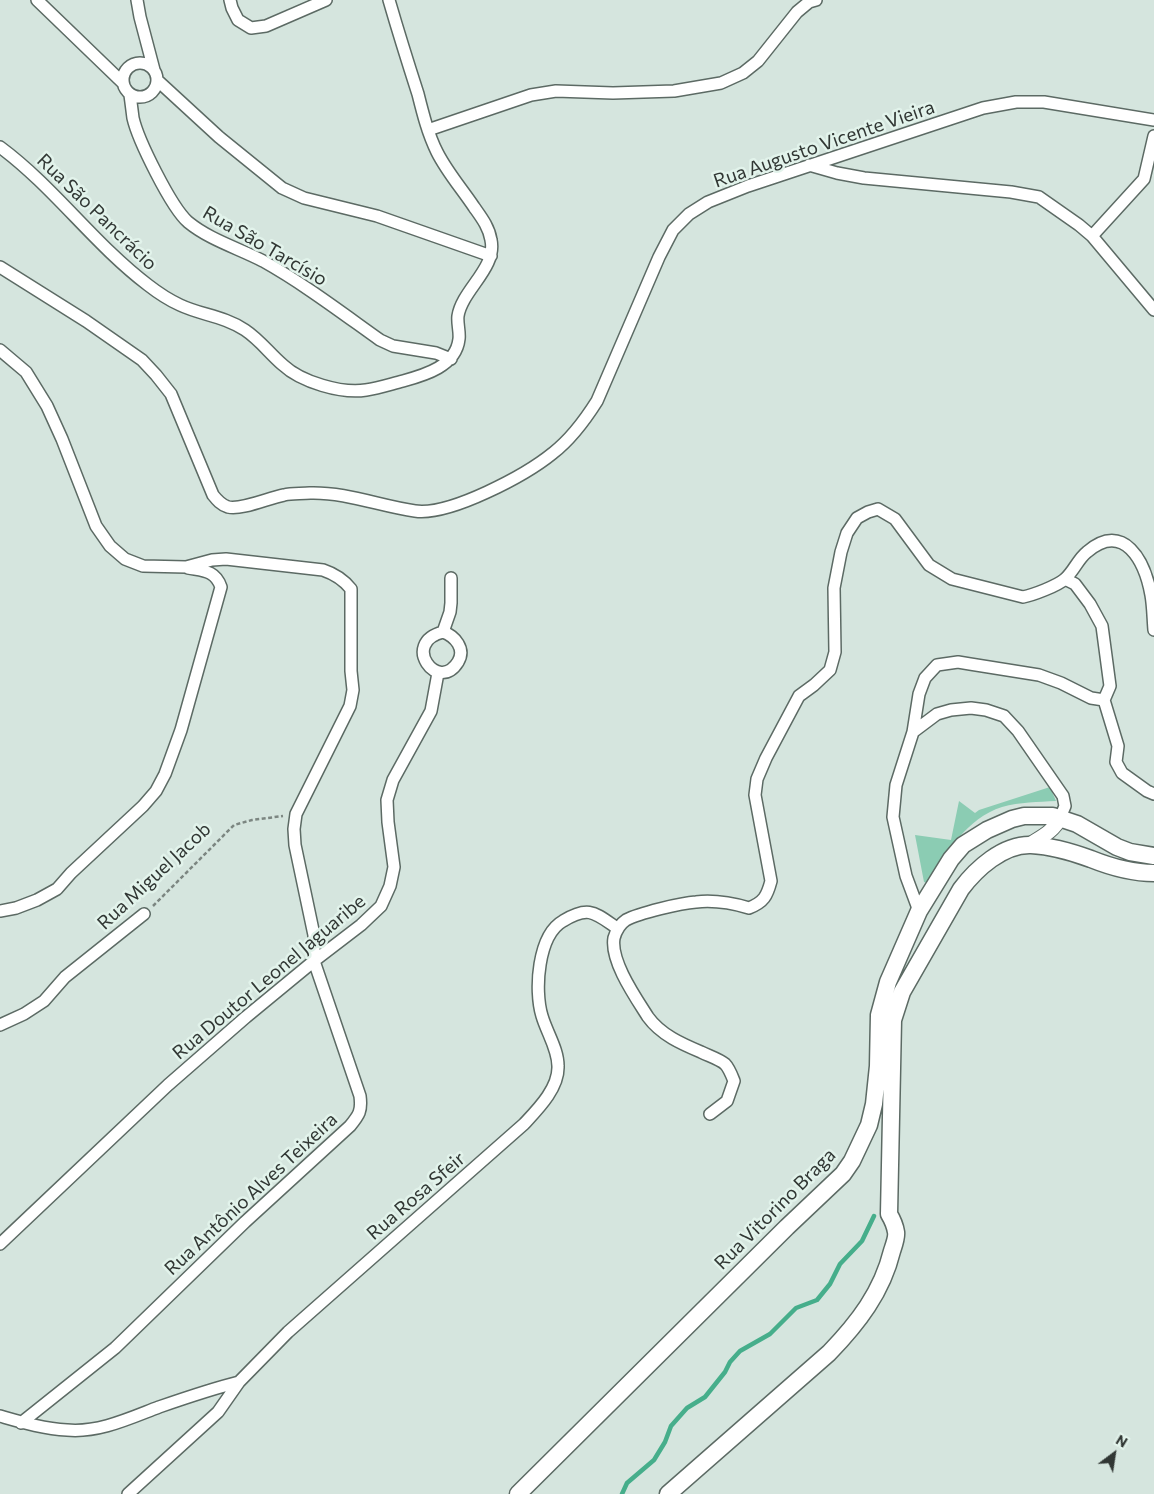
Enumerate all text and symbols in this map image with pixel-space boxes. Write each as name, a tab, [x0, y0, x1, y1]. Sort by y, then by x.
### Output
street label: Rua Augusto Vicente Vieira	[711, 95, 937, 193]
street label: Rua São Pancrácio	[32, 149, 162, 275]
street label: Rua São Tarcísio	[199, 201, 331, 291]
street label: Rua Miguel Jacob	[93, 818, 215, 934]
street label: Rua Doutor Leonel Jaguaribe	[168, 890, 370, 1064]
street label: Rua Antônio Alves Teixeira	[160, 1108, 342, 1280]
street label: Rua Vitorino Braga	[710, 1144, 840, 1274]
street label: Rua Rosa Sfeir	[362, 1147, 470, 1245]
north arrow	[1089, 1429, 1139, 1479]
text: N	[1113, 1431, 1131, 1451]

